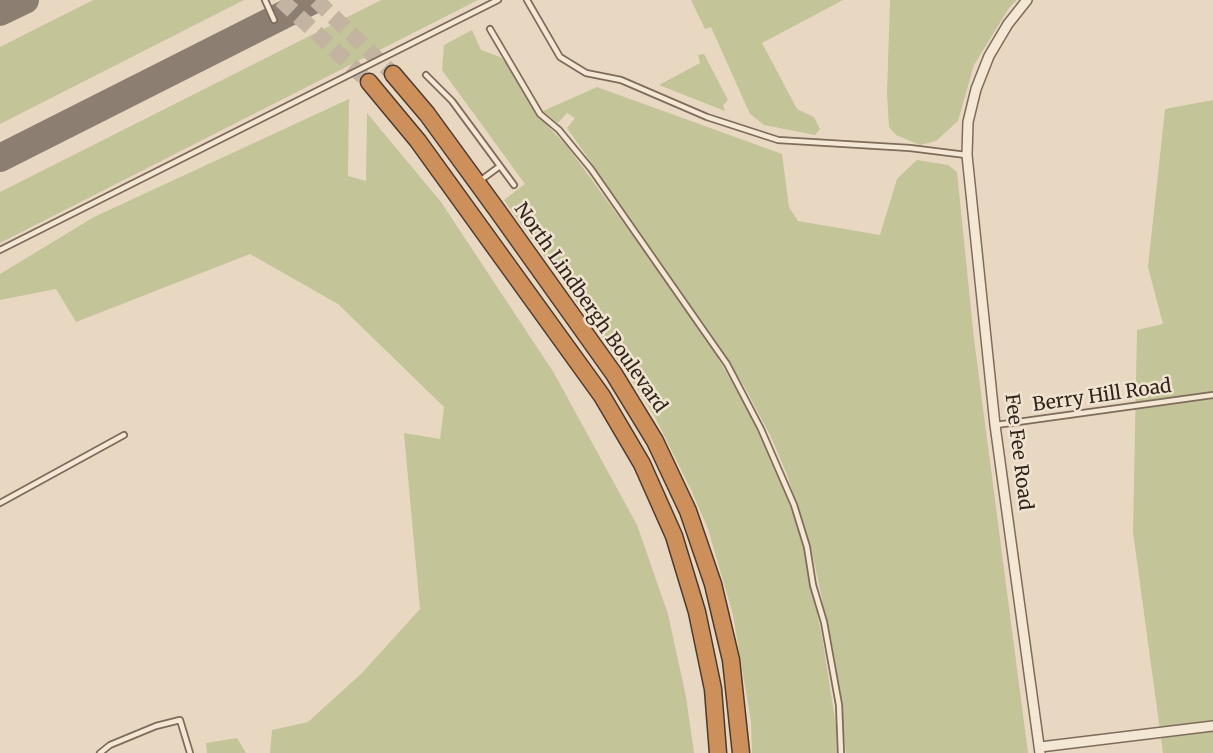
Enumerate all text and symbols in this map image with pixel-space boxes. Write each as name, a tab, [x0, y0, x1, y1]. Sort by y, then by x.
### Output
street label: North Lindbergh Boulevard	[509, 199, 671, 417]
street label: Berry Hill Road	[1031, 375, 1173, 417]
street label: Fee Fee Road	[1000, 392, 1036, 512]

